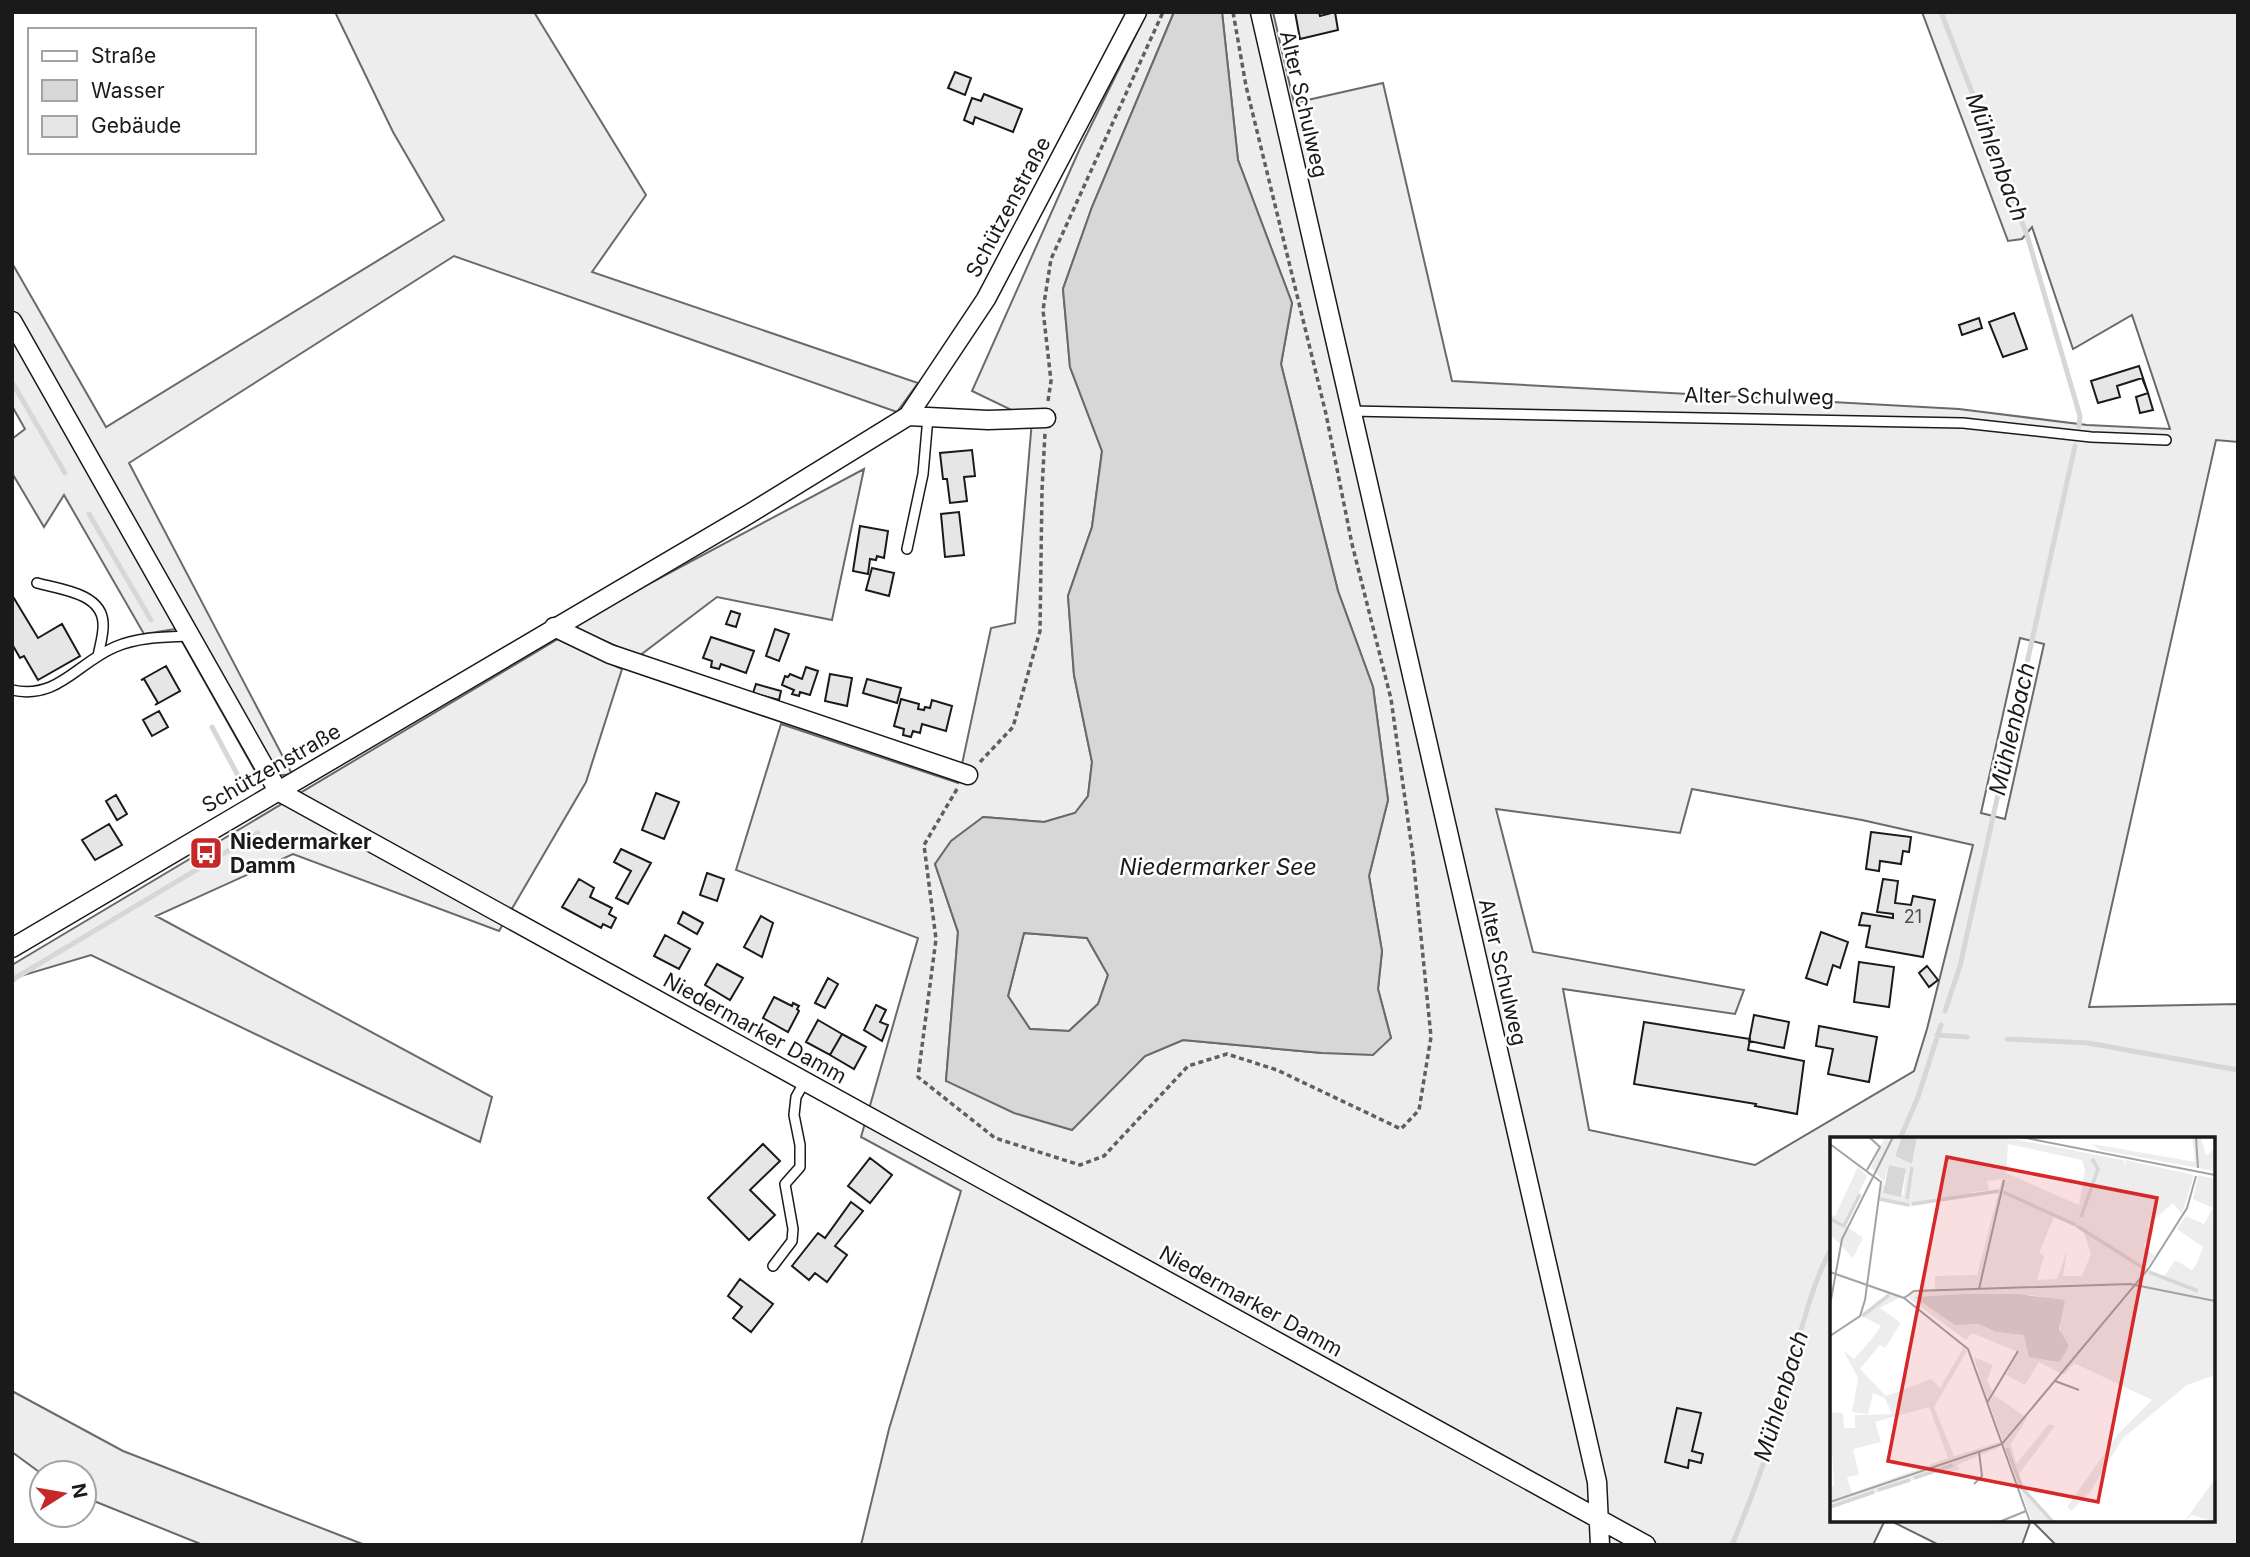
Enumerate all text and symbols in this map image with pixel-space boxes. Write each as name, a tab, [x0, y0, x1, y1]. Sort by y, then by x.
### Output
legend	[28, 28, 256, 154]
street label: Alter Schulweg	[1275, 28, 1333, 180]
text: Straße	[91, 43, 156, 68]
text: Wasser	[91, 78, 165, 103]
water label: Mühlenbach	[1960, 89, 2034, 225]
text: Gebäude	[91, 113, 181, 138]
street label: Schützenstraße	[960, 132, 1056, 282]
street label: Alter Schulweg	[1684, 382, 1834, 410]
water label: Mühlenbach	[1983, 660, 2041, 798]
street label: Schützenstraße	[197, 718, 345, 818]
place label: Niedermarker Damm	[230, 829, 372, 878]
bus stop icon: Niedermarker Damm	[187, 834, 225, 872]
water label: Niedermarker See	[1119, 853, 1317, 881]
street label: Alter Schulweg	[1474, 896, 1532, 1048]
house number: 21	[1904, 906, 1922, 927]
street label: Niedermarker Damm	[659, 967, 851, 1089]
inset map	[1830, 1137, 2215, 1522]
street label: Niedermarker Damm	[1155, 1240, 1347, 1362]
water label: Mühlenbach	[1748, 1327, 1814, 1465]
north arrow	[28, 1459, 98, 1529]
text: N	[67, 1482, 92, 1500]

